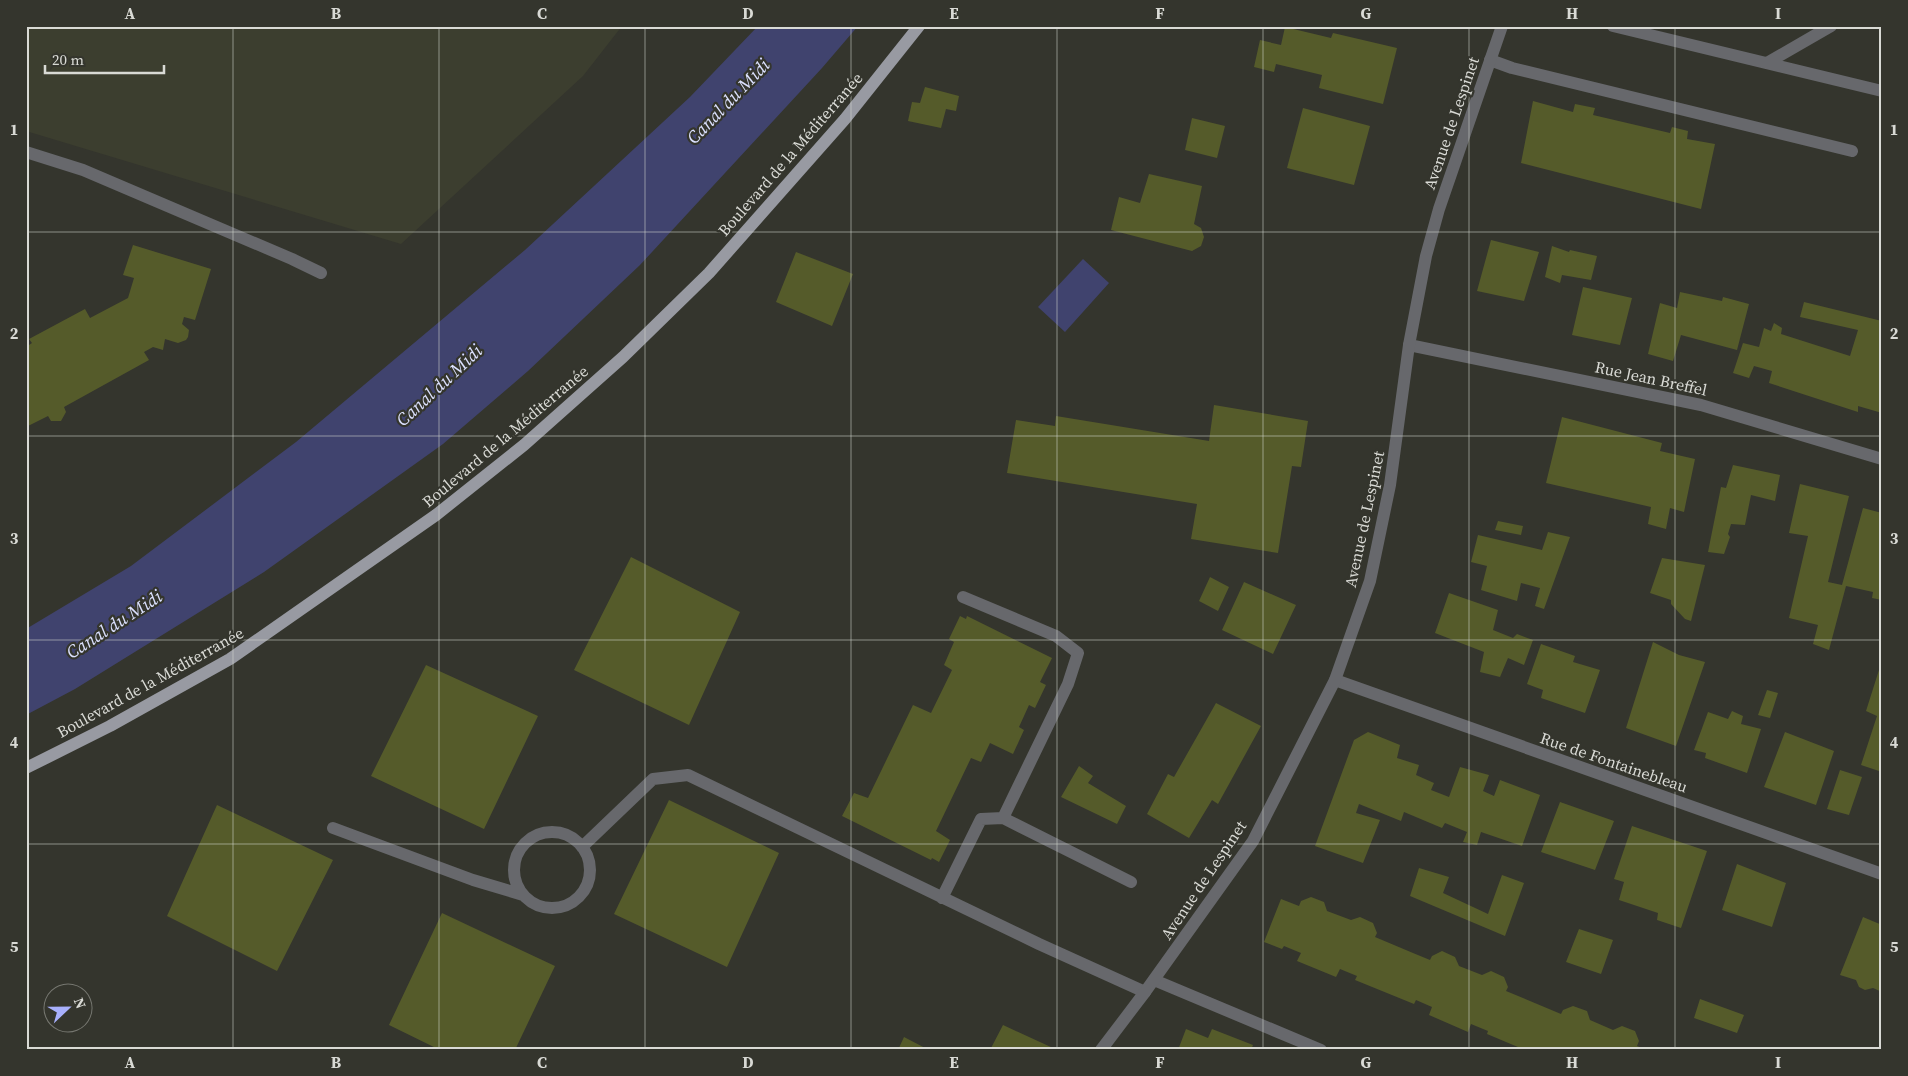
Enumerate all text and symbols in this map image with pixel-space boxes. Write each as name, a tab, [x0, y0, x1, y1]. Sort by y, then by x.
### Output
text: A	[125, 2, 136, 24]
text: B	[331, 2, 342, 24]
text: C	[537, 2, 547, 24]
text: D	[742, 2, 754, 24]
text: E	[949, 2, 959, 24]
text: F	[1155, 2, 1165, 24]
text: G	[1361, 2, 1372, 24]
text: H	[1566, 2, 1578, 24]
text: I	[1775, 2, 1781, 24]
scale bar	[45, 42, 164, 74]
text: 20 m	[52, 49, 84, 70]
water label: Canal du Midi	[681, 53, 775, 149]
street label: Avenue de Lespinet	[1418, 53, 1484, 192]
street label: Boulevard de la Méditerranée	[713, 67, 867, 241]
text: 1	[10, 118, 18, 140]
text: 1	[1890, 118, 1898, 140]
text: 2	[10, 322, 19, 344]
text: 2	[1890, 322, 1899, 344]
water label: Canal du Midi	[390, 338, 488, 432]
street label: Rue Jean Breffel	[1593, 355, 1709, 401]
street label: Boulevard de la Méditerranée	[417, 360, 593, 512]
street label: Avenue de Lespinet	[1339, 448, 1389, 589]
text: 3	[10, 527, 19, 549]
text: 3	[1890, 527, 1899, 549]
water label: Canal du Midi	[61, 583, 167, 664]
street label: Boulevard de la Méditerranée	[53, 621, 247, 743]
street label: Rue de Fontainebleau	[1537, 726, 1691, 798]
text: 4	[10, 731, 19, 753]
text: 4	[1890, 731, 1899, 753]
street label: Avenue de Lespinet	[1155, 816, 1251, 944]
text: 5	[10, 935, 19, 957]
text: 5	[1890, 935, 1899, 957]
north arrow	[42, 984, 92, 1034]
text: N	[69, 995, 91, 1012]
text: A	[125, 1051, 136, 1073]
text: B	[331, 1051, 342, 1073]
text: C	[537, 1051, 547, 1073]
text: D	[742, 1051, 754, 1073]
text: E	[949, 1051, 959, 1073]
text: F	[1155, 1051, 1165, 1073]
text: G	[1361, 1051, 1372, 1073]
text: H	[1566, 1051, 1578, 1073]
text: I	[1775, 1051, 1781, 1073]

